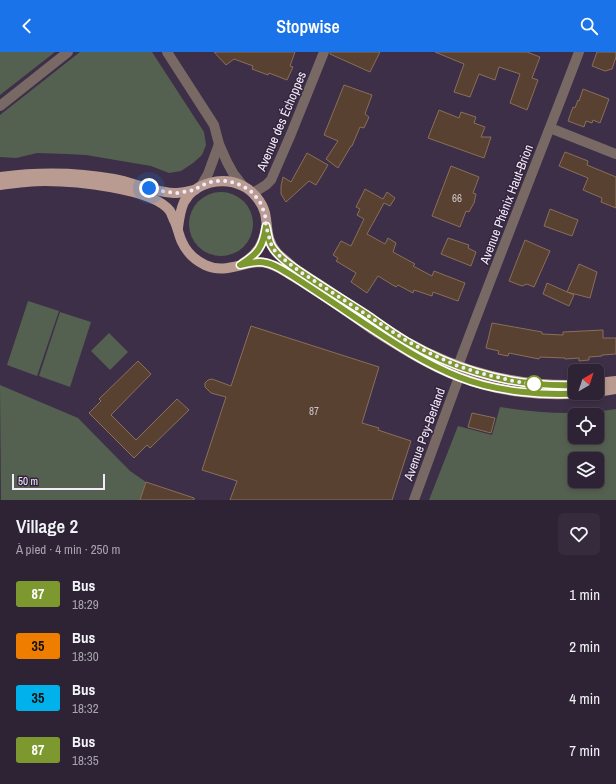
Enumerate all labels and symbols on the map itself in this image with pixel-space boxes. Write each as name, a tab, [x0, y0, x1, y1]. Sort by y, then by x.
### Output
street label: Avenue des Échoppes	[252, 69, 310, 174]
street label: Avenue Phénix Haut-Brion	[475, 142, 537, 267]
your location	[139, 178, 159, 198]
house number: 66	[452, 191, 462, 205]
north arrow	[568, 364, 604, 400]
unlabelled marker	[525, 375, 543, 393]
street label: Avenue Pey-Berland	[399, 385, 449, 484]
house number: 87	[309, 404, 319, 418]
scale bar	[12, 472, 105, 491]

